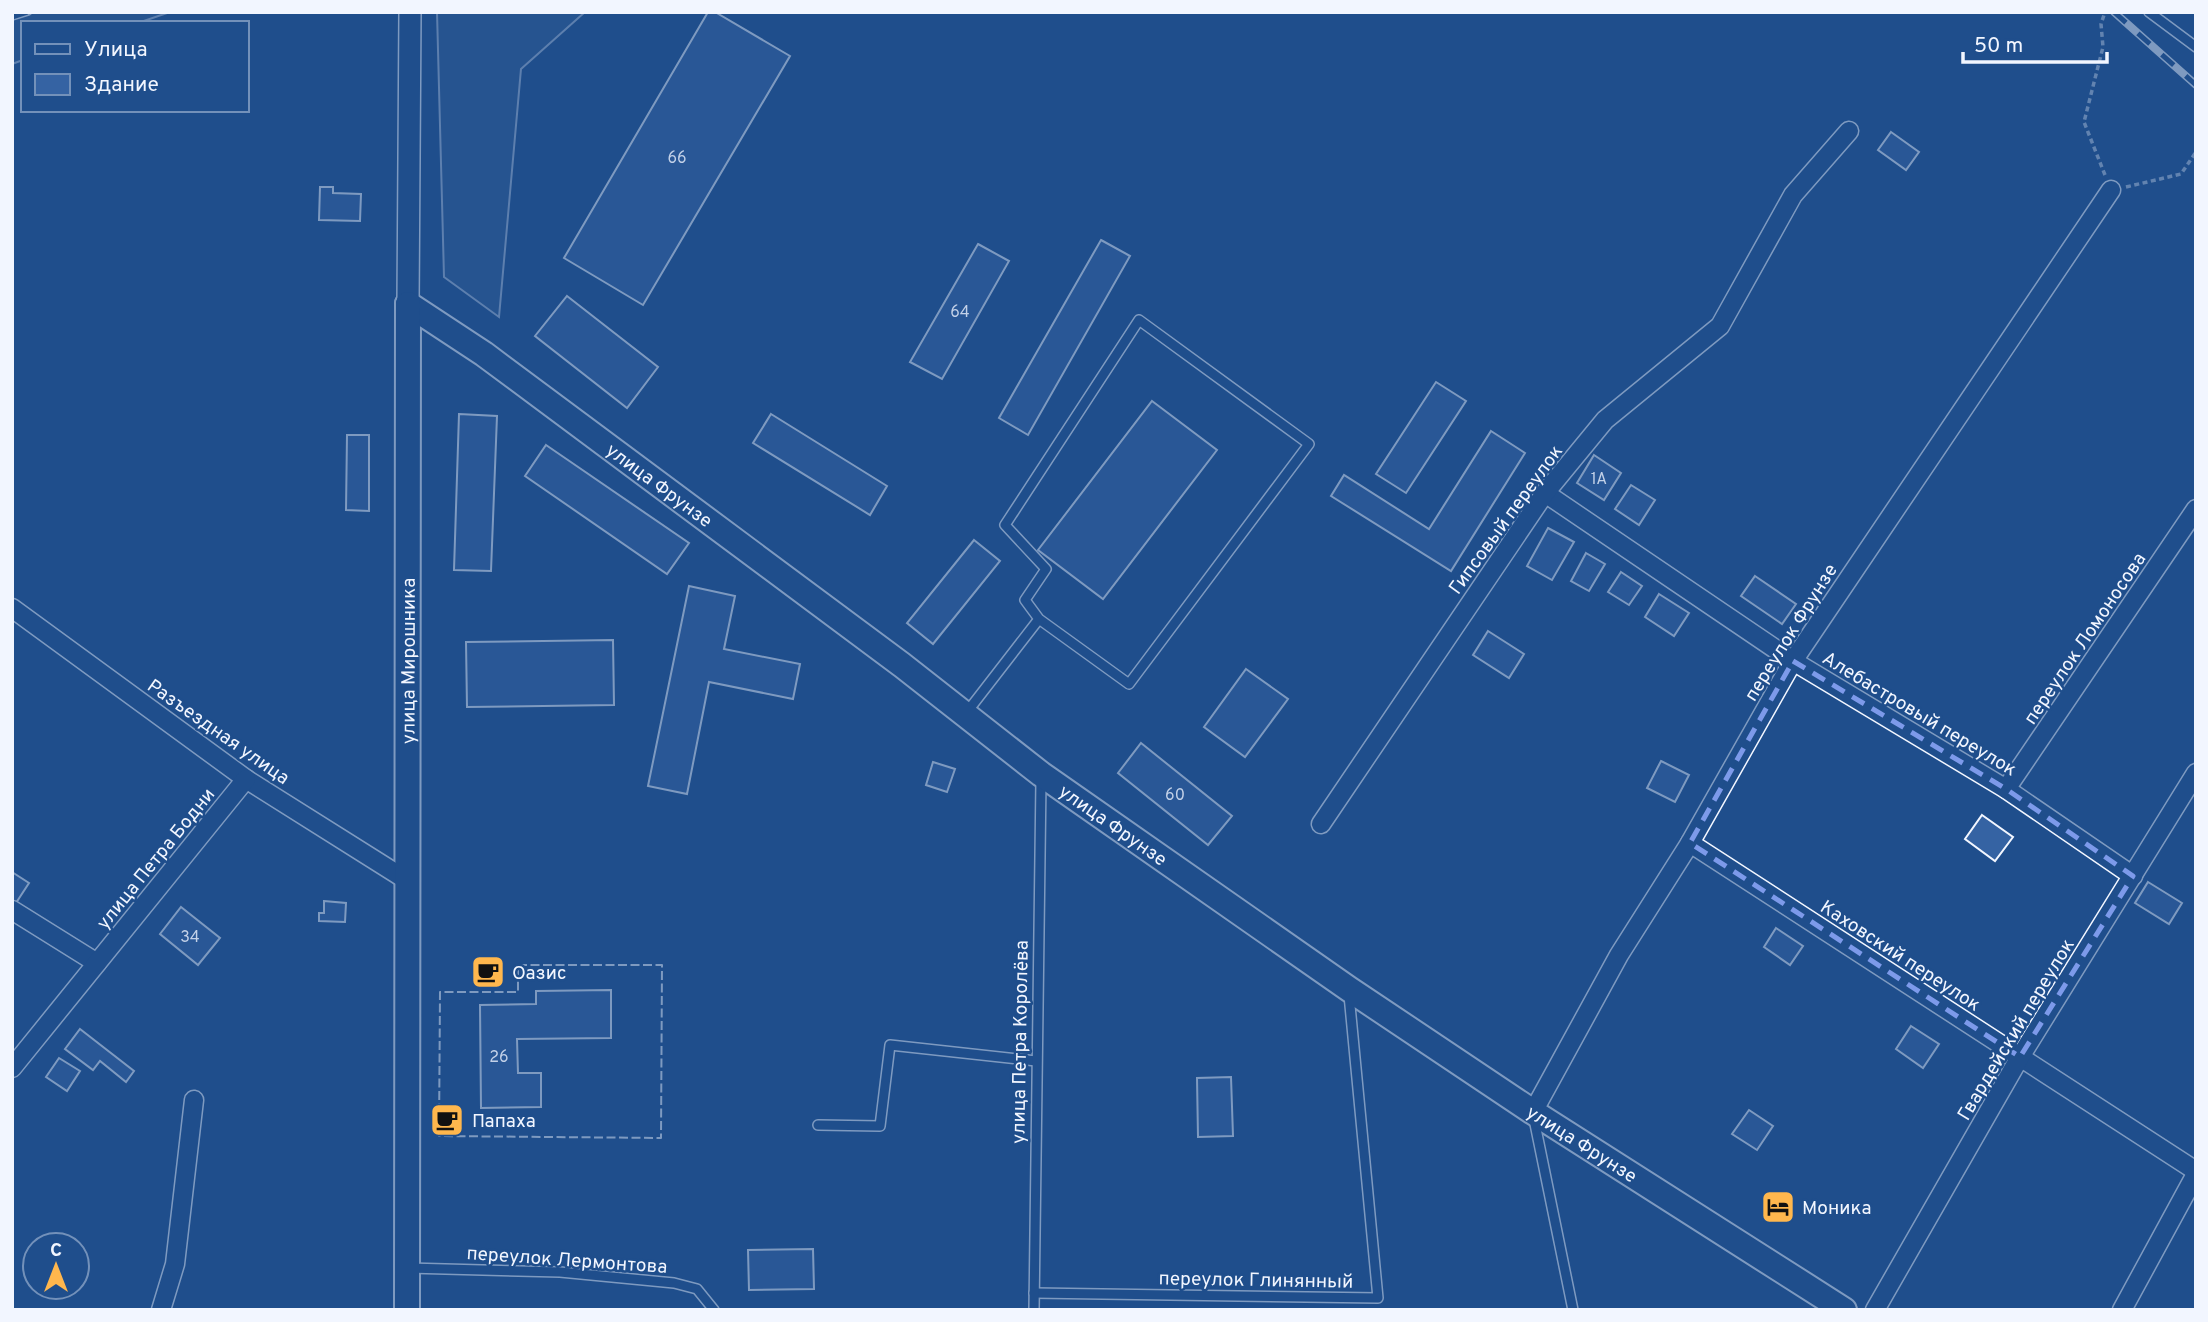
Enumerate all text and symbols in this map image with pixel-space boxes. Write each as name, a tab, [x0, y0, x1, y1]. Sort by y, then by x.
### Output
legend	[21, 21, 248, 112]
scale bar	[1963, 21, 2106, 65]
text: 50 m	[1974, 33, 2023, 60]
text: Улица	[84, 37, 148, 64]
text: Здание	[84, 72, 159, 99]
house number: 66	[667, 149, 687, 169]
house number: 64	[950, 303, 970, 323]
street label: улица Фрунзе	[601, 439, 717, 534]
street label: Гипсовый переулок	[1444, 441, 1569, 600]
house number: 1А	[1591, 470, 1607, 490]
street label: переулок Ломоносова	[2019, 549, 2152, 730]
street label: переулок Фрунзе	[1740, 560, 1844, 706]
street label: улица Мирошника	[398, 578, 422, 744]
street label: Алебастровый переулок	[1817, 647, 2021, 782]
street label: Разъездная улица	[142, 675, 294, 791]
street label: улица Фрунзе	[1054, 780, 1171, 872]
street label: улица Петра Бодни	[92, 784, 221, 935]
house number: 60	[1165, 786, 1185, 806]
street label: Каховский переулок	[1815, 896, 1985, 1018]
house number: 34	[180, 928, 200, 948]
street label: Гвардейский переулок	[1953, 935, 2081, 1125]
street label: улица Петра Королёва	[1007, 940, 1035, 1144]
cafe icon: Оазис	[469, 953, 507, 991]
place label: Оазис	[512, 962, 567, 986]
house number: 26	[489, 1048, 509, 1068]
cafe icon: Папаха	[428, 1101, 466, 1139]
street label: улица Фрунзе	[1521, 1101, 1641, 1189]
place label: Папаха	[472, 1110, 536, 1134]
hotel icon: Моника	[1759, 1188, 1797, 1226]
place label: Моника	[1802, 1197, 1871, 1221]
north arrow	[21, 1231, 91, 1301]
text: С	[50, 1239, 62, 1263]
street label: переулок Лермонтова	[466, 1242, 668, 1280]
street label: переулок Глинянный	[1158, 1267, 1353, 1295]

